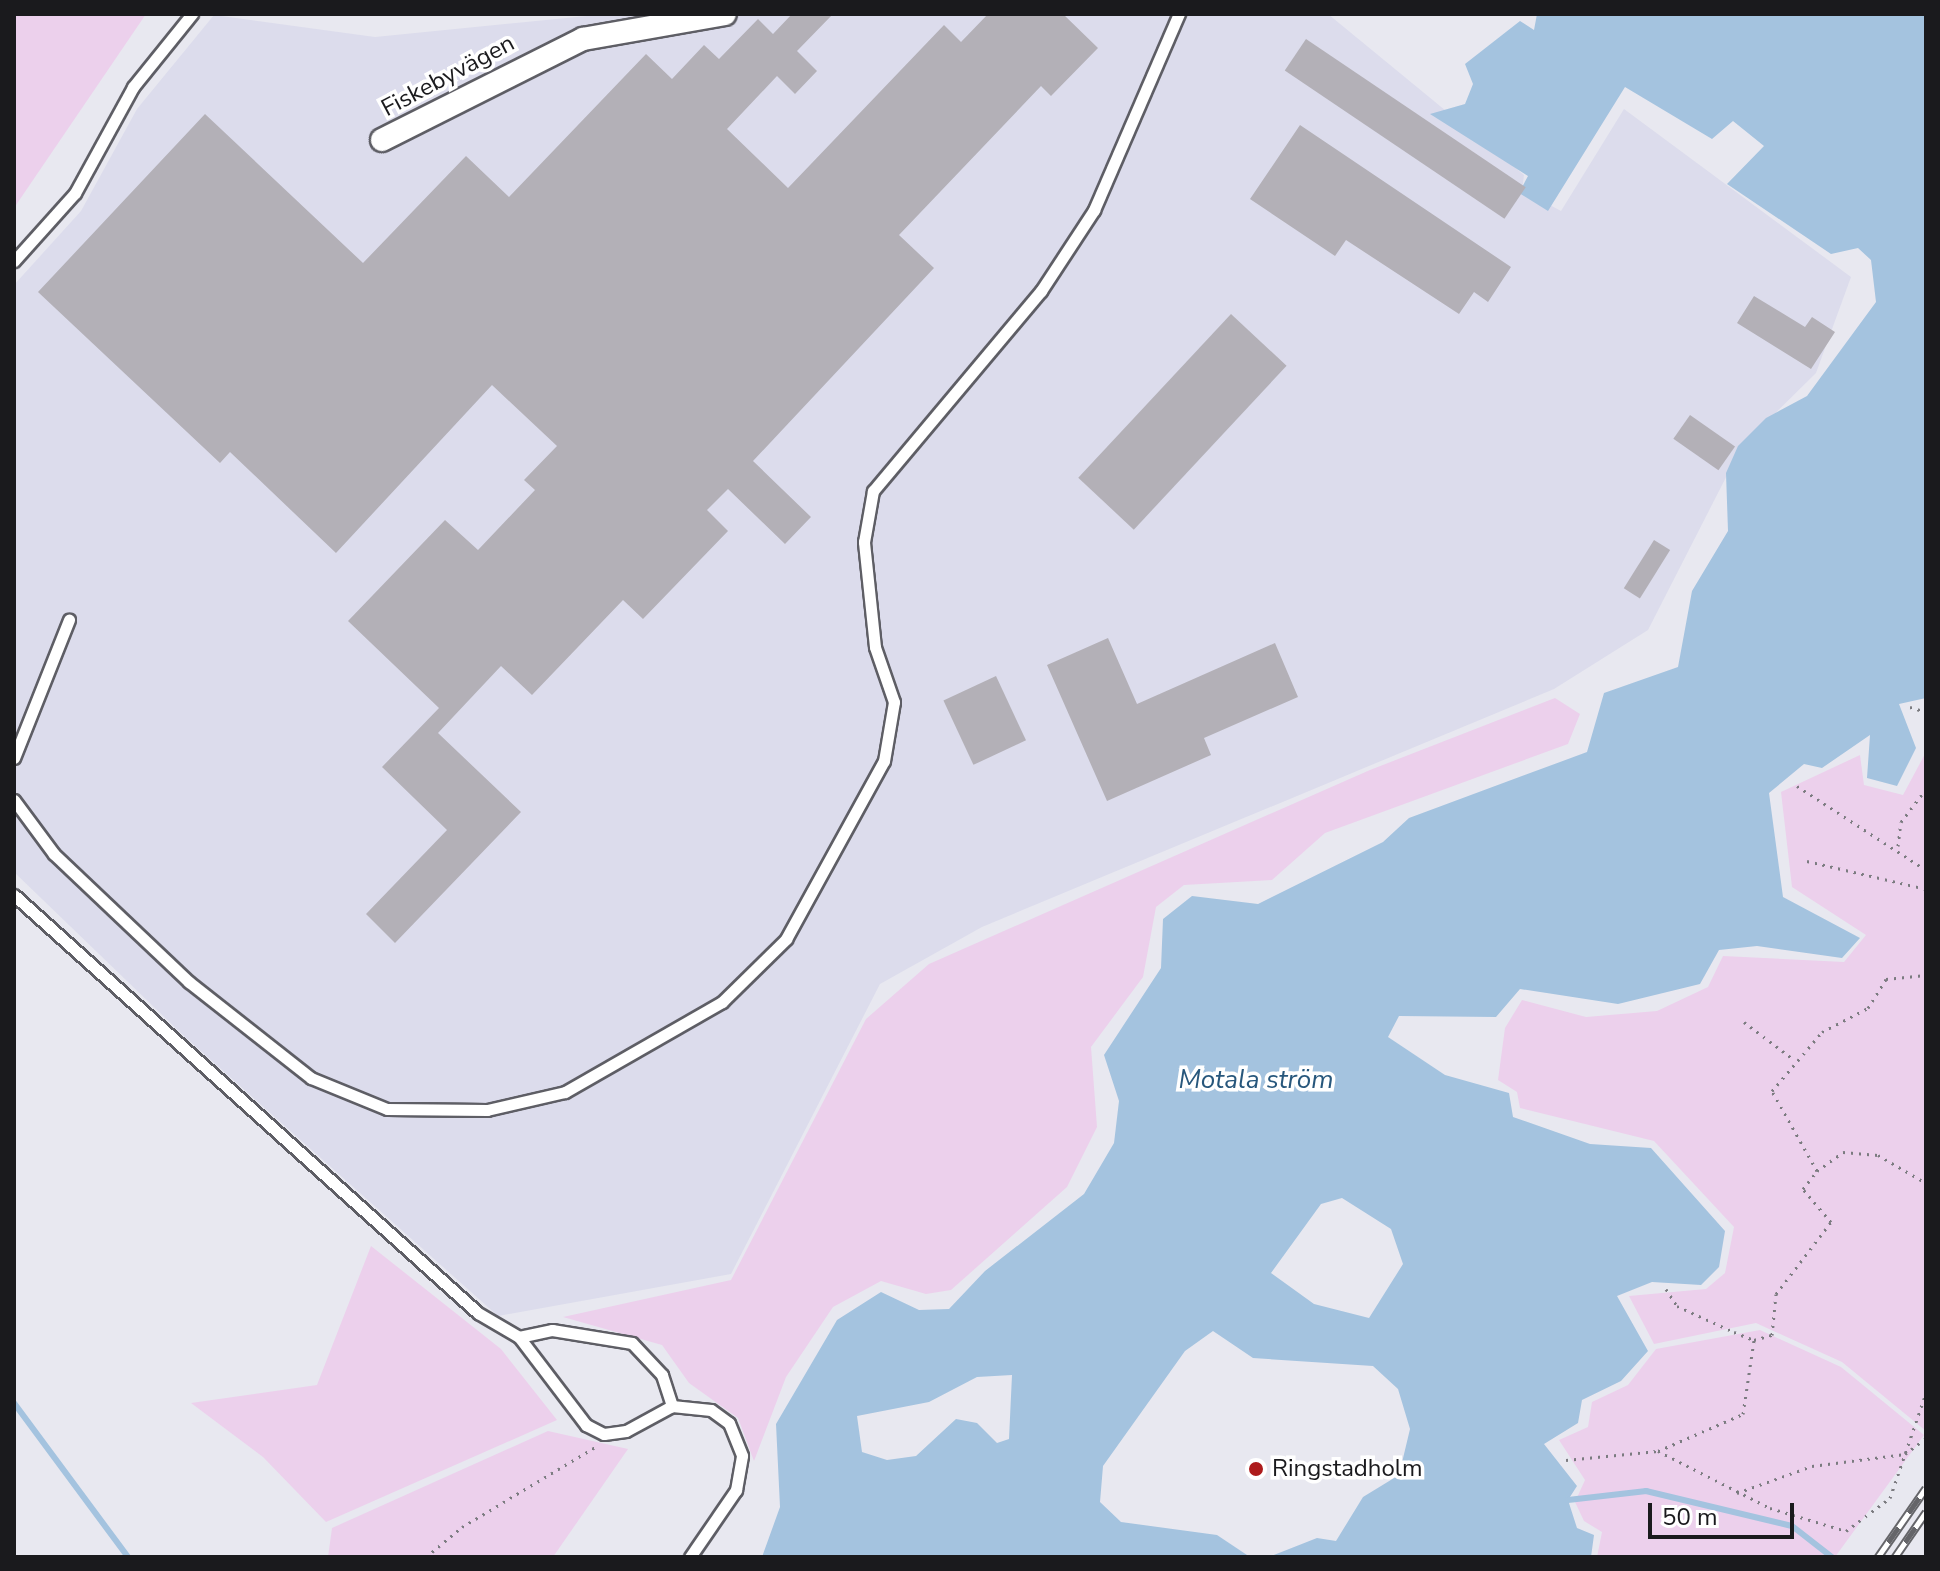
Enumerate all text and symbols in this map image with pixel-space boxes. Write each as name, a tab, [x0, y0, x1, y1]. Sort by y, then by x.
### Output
street label: Fiskebyvägen	[377, 29, 519, 123]
water label: Motala ström	[1179, 1064, 1333, 1096]
place label: Ringstadholm	[1272, 1455, 1422, 1483]
marker: Ringstadholm	[1247, 1460, 1265, 1478]
scale bar	[1652, 1487, 1798, 1537]
text: 50 m	[1662, 1501, 1718, 1533]

